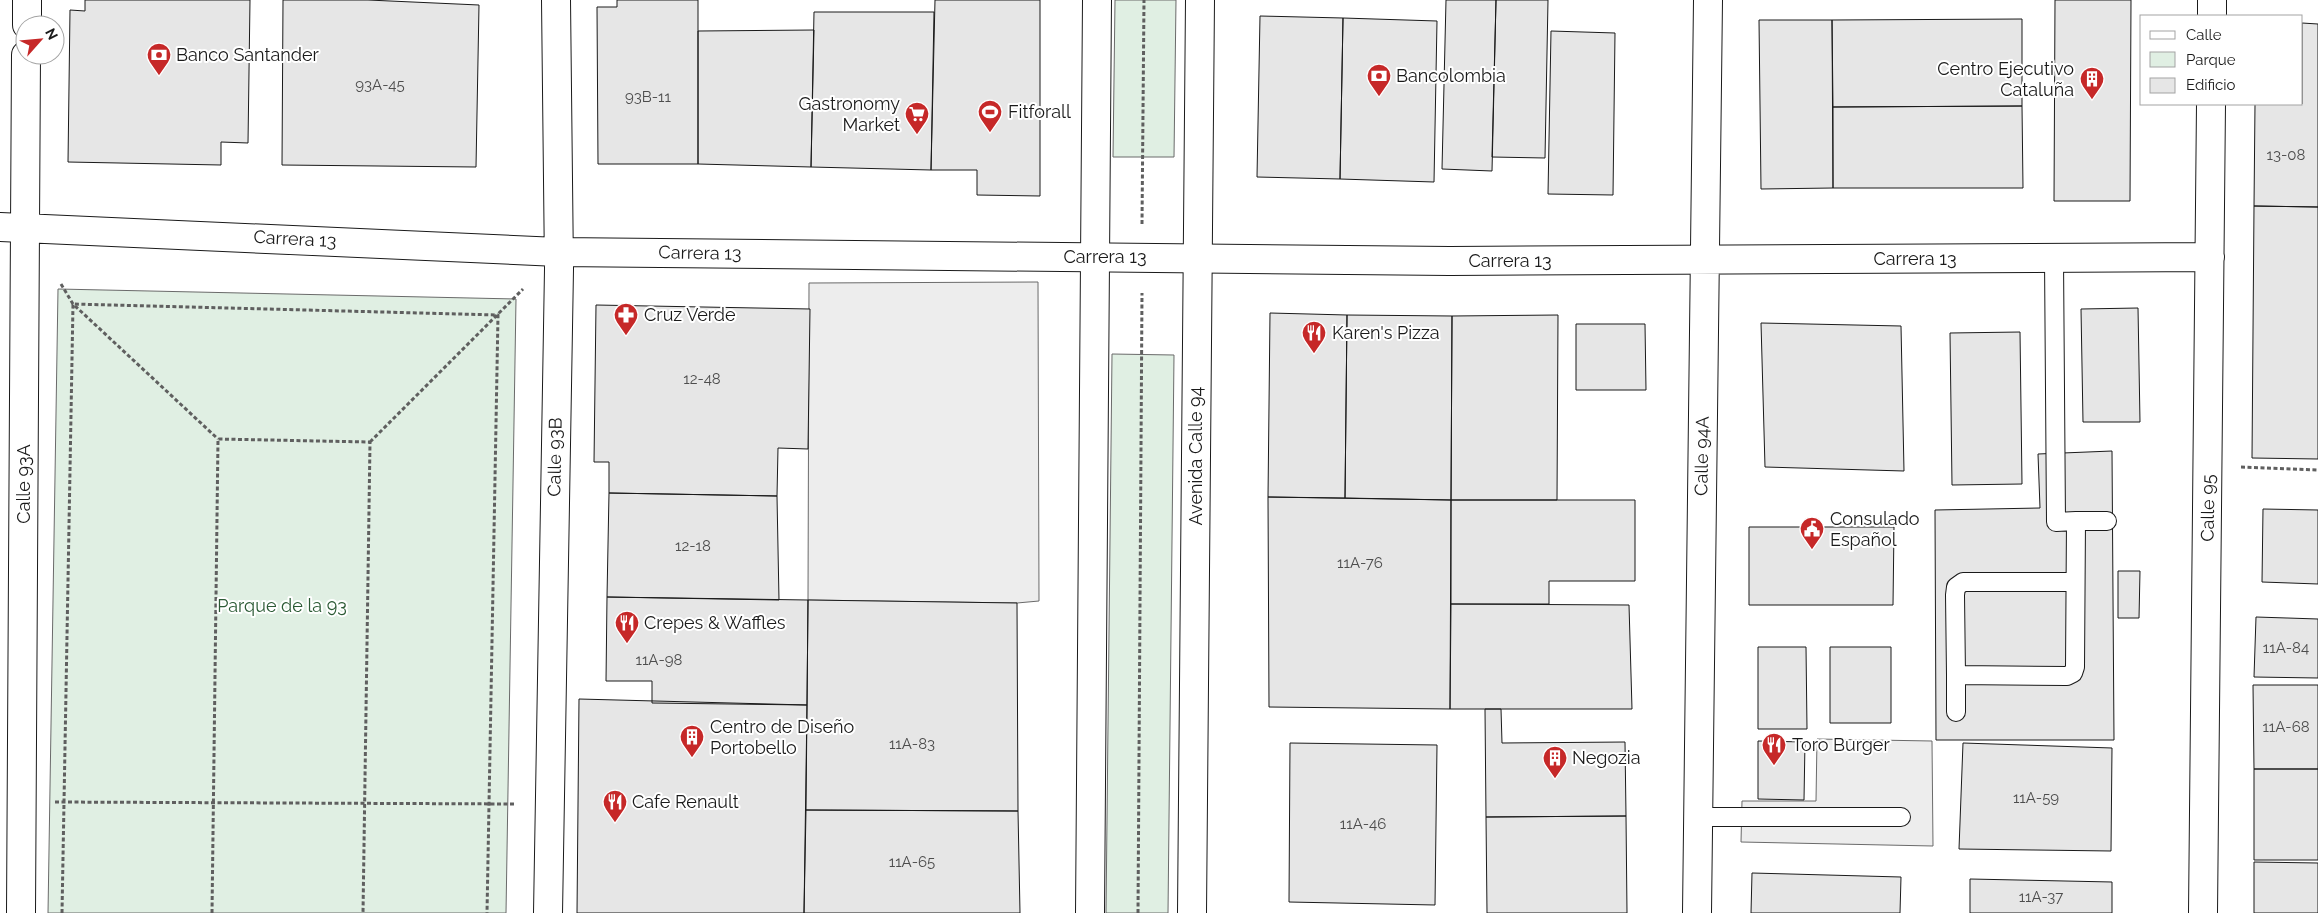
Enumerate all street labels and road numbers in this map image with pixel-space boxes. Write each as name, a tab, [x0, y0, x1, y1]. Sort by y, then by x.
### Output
street label: Carrera 13	[253, 226, 337, 251]
street label: Carrera 13	[658, 241, 742, 264]
street label: Carrera 13	[1063, 246, 1147, 267]
street label: Carrera 13	[1873, 248, 1957, 269]
street label: Carrera 13	[1468, 250, 1552, 271]
street label: Avenida Calle 94	[1185, 386, 1206, 525]
street label: Calle 94A	[1690, 416, 1713, 496]
street label: Calle 93B	[543, 417, 566, 497]
street label: Calle 93A	[13, 444, 34, 524]
street label: Calle 95	[2196, 474, 2219, 542]

